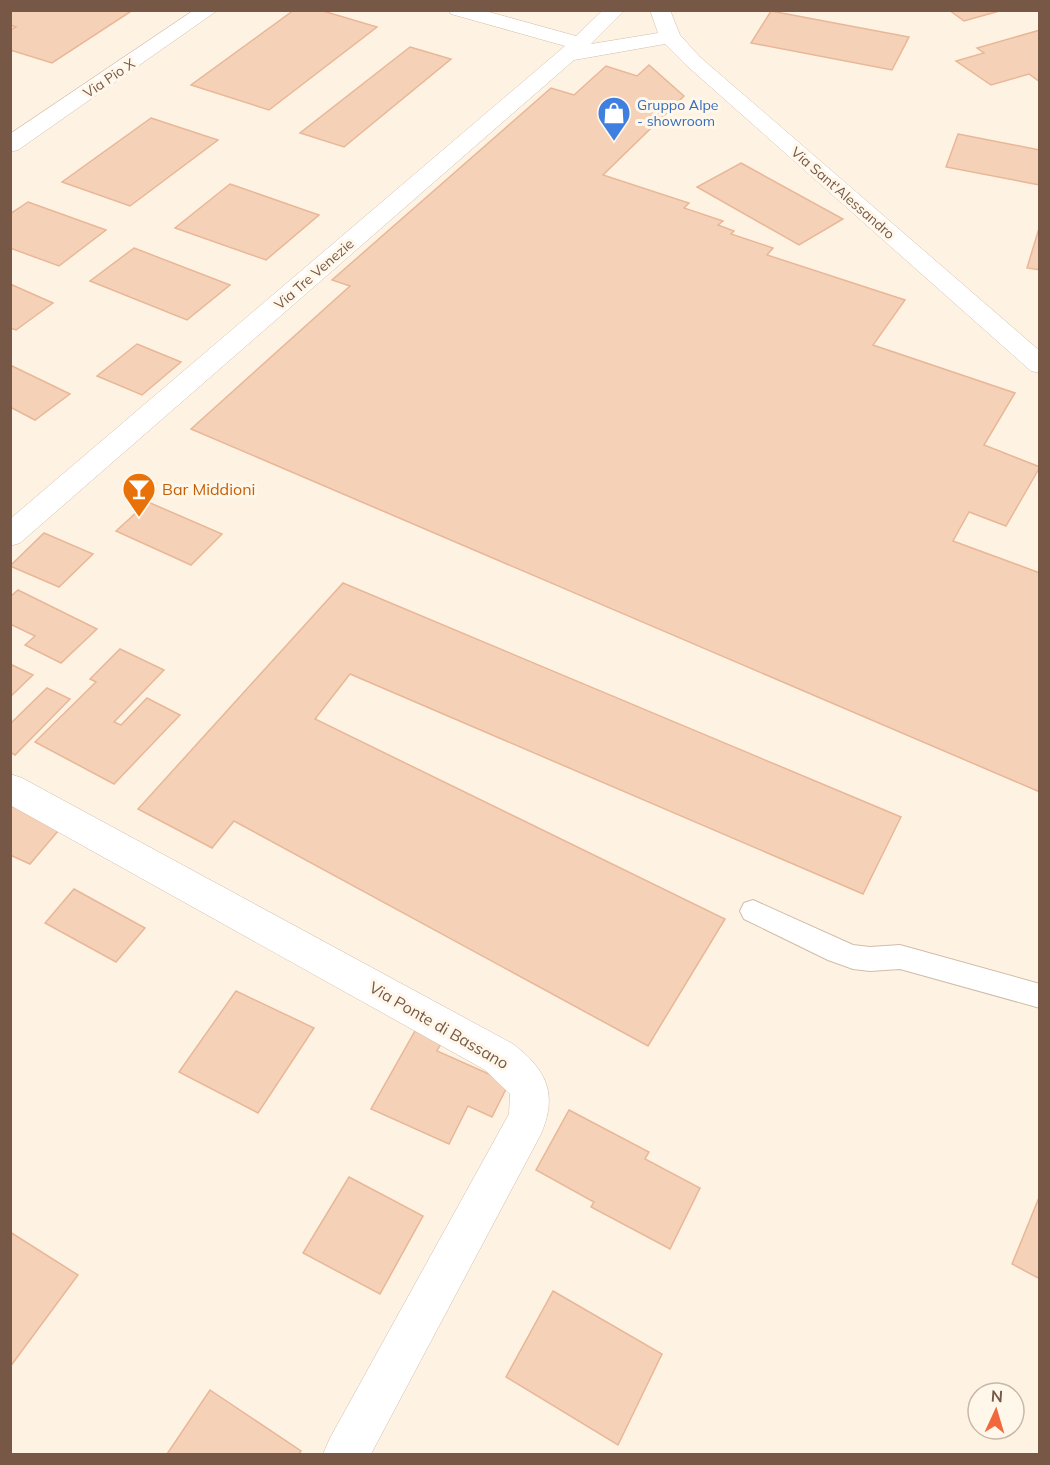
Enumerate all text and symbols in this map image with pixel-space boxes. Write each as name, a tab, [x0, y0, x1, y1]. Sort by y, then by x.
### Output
street label: Via Pio X	[80, 54, 138, 102]
shop icon: Gruppo Alpe - showroom	[596, 95, 632, 142]
place label: Gruppo Alpe - showroom	[637, 96, 718, 130]
street label: Via Sant'Alessandro	[787, 143, 899, 243]
street label: Via Tre Venezie	[271, 235, 357, 313]
bar icon: Bar Middioni	[121, 471, 157, 518]
place label: Bar Middioni	[162, 479, 255, 499]
street label: Via Ponte di Bassano	[366, 977, 512, 1073]
north arrow	[966, 1381, 1026, 1441]
text: N	[990, 1386, 1004, 1406]

